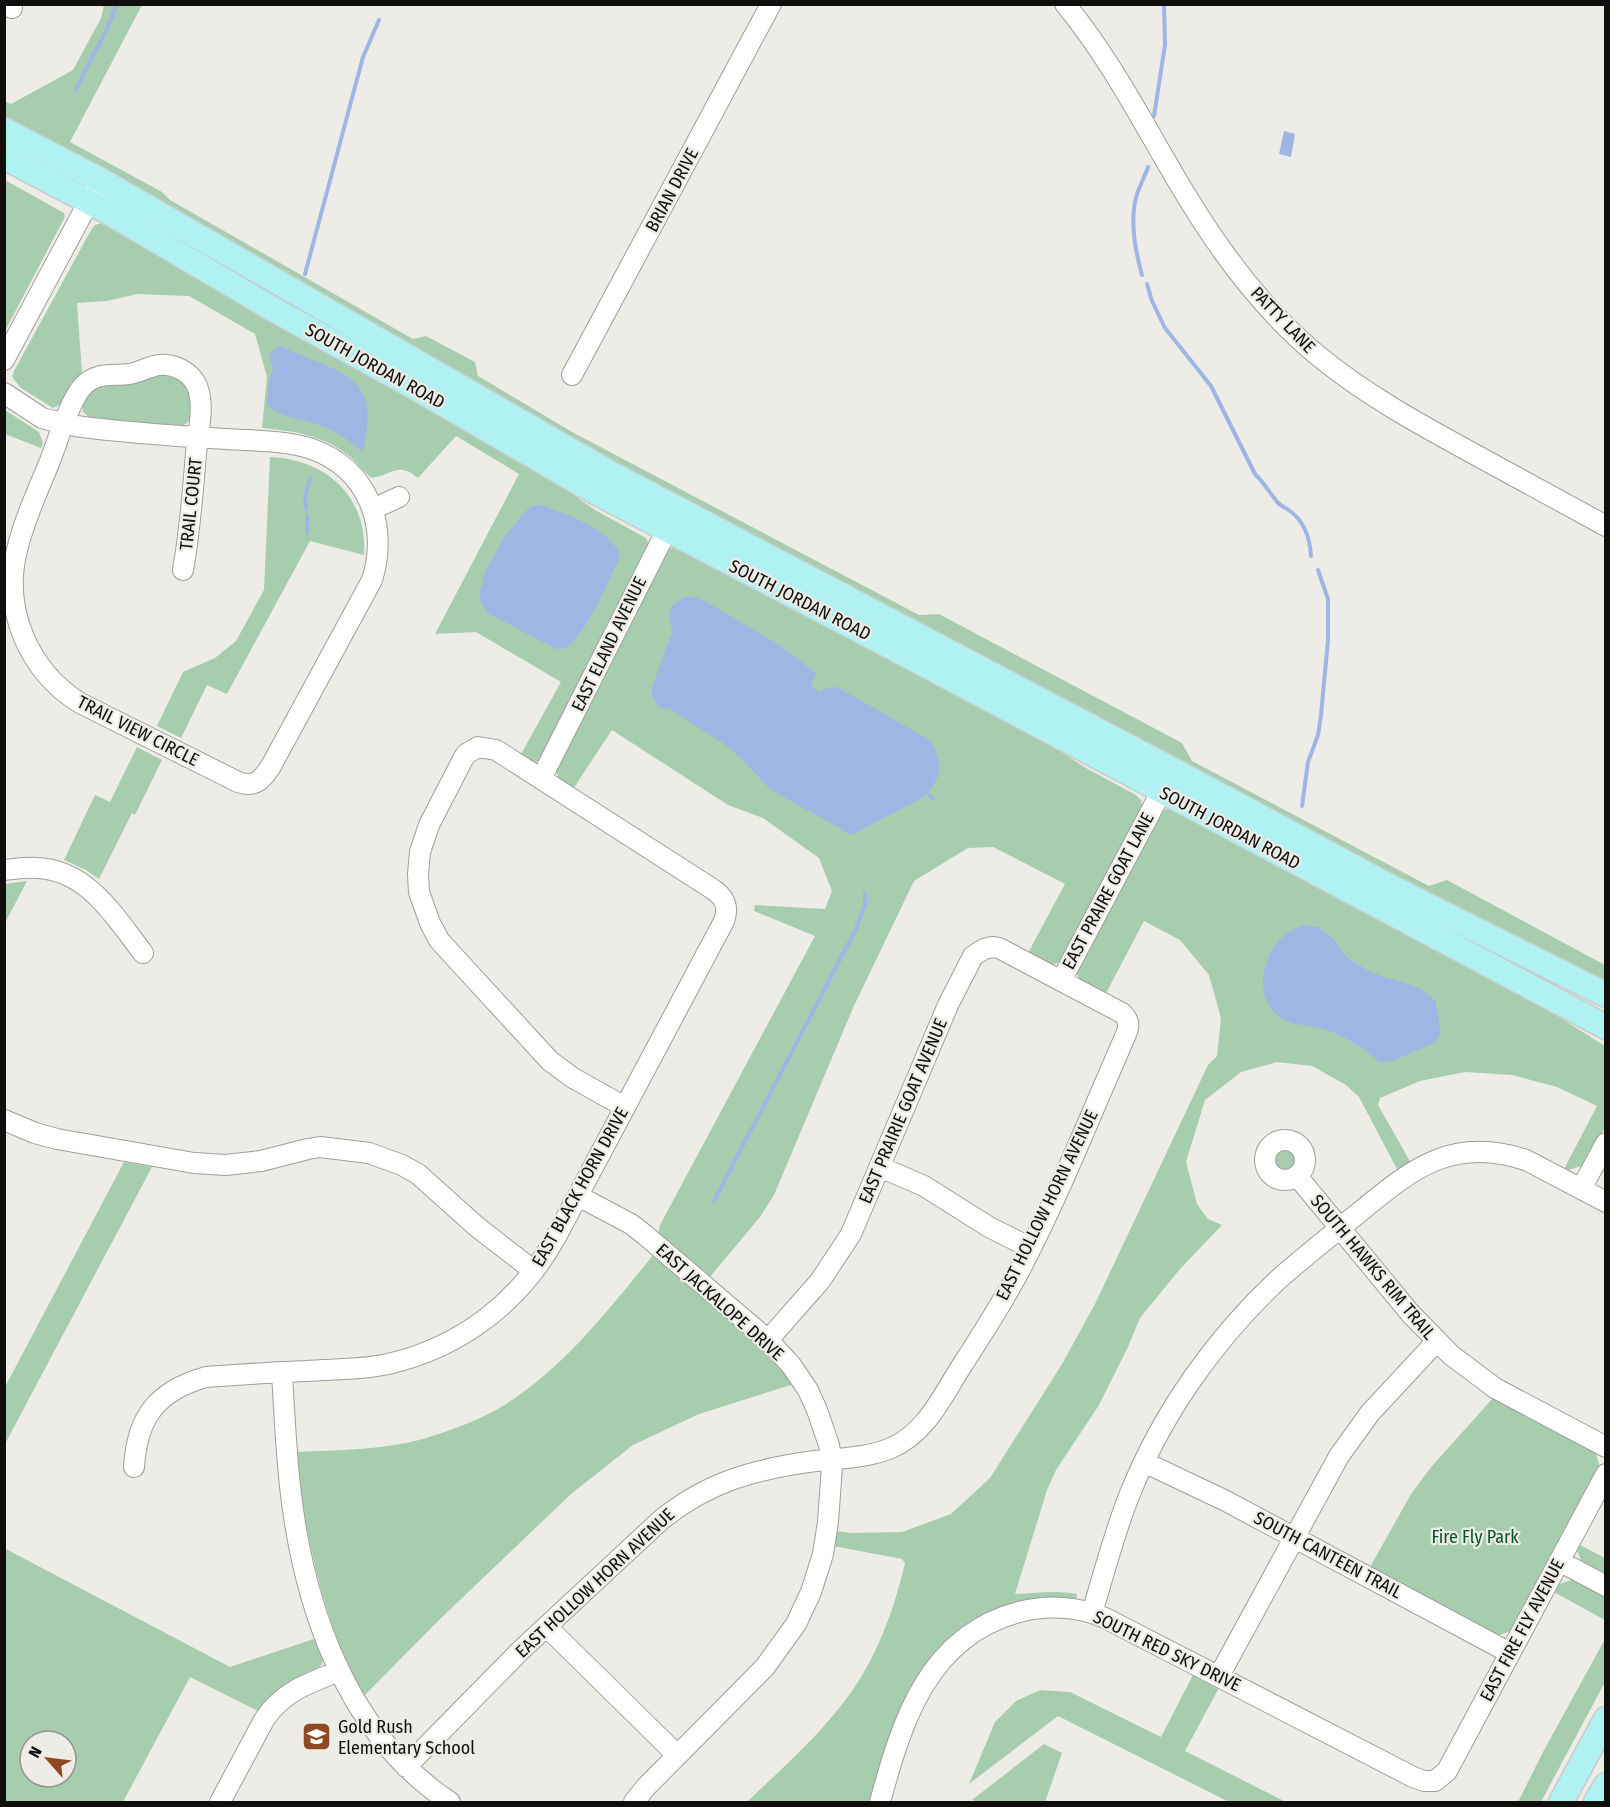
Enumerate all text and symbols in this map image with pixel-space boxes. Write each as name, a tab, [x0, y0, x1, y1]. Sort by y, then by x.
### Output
street label: BRIAN DRIVE	[641, 144, 703, 236]
street label: PATTY LANE	[1246, 282, 1320, 358]
street label: SOUTH JORDAN ROAD	[301, 319, 449, 413]
street label: TRAIL COURT	[175, 456, 207, 551]
street label: SOUTH JORDAN ROAD	[726, 555, 874, 645]
street label: EAST ELAND AVENUE	[567, 573, 651, 715]
street label: TRAIL VIEW CIRCLE	[73, 691, 203, 771]
street label: SOUTH JORDAN ROAD	[1156, 782, 1304, 874]
street label: EAST PRAIRE GOAT LANE	[1057, 809, 1159, 973]
street label: EAST PRAIRIE GOAT AVENUE	[854, 1015, 952, 1207]
street label: EAST BLACK HORN DRIVE	[527, 1103, 633, 1271]
street label: EAST HOLLOW HORN AVENUE	[991, 1106, 1103, 1304]
street label: SOUTH HAWKS RIM TRAIL	[1306, 1190, 1440, 1344]
street label: EAST JACKALOPE DRIVE	[652, 1239, 788, 1365]
street label: EAST HOLLOW HORN AVENUE	[511, 1504, 679, 1662]
street label: SOUTH CANTEEN TRAIL	[1250, 1507, 1406, 1603]
park label: Fire Fly Park	[1431, 1526, 1519, 1548]
street label: EAST FIRE FLY AVENUE	[1475, 1555, 1569, 1705]
street label: SOUTH RED SKY DRIVE	[1090, 1606, 1244, 1696]
place label: Gold Rush Elementary School	[338, 1716, 475, 1759]
school or university icon: Gold Rush Elementary School	[301, 1721, 333, 1753]
north arrow	[18, 1729, 78, 1789]
text: N	[25, 1743, 46, 1761]

